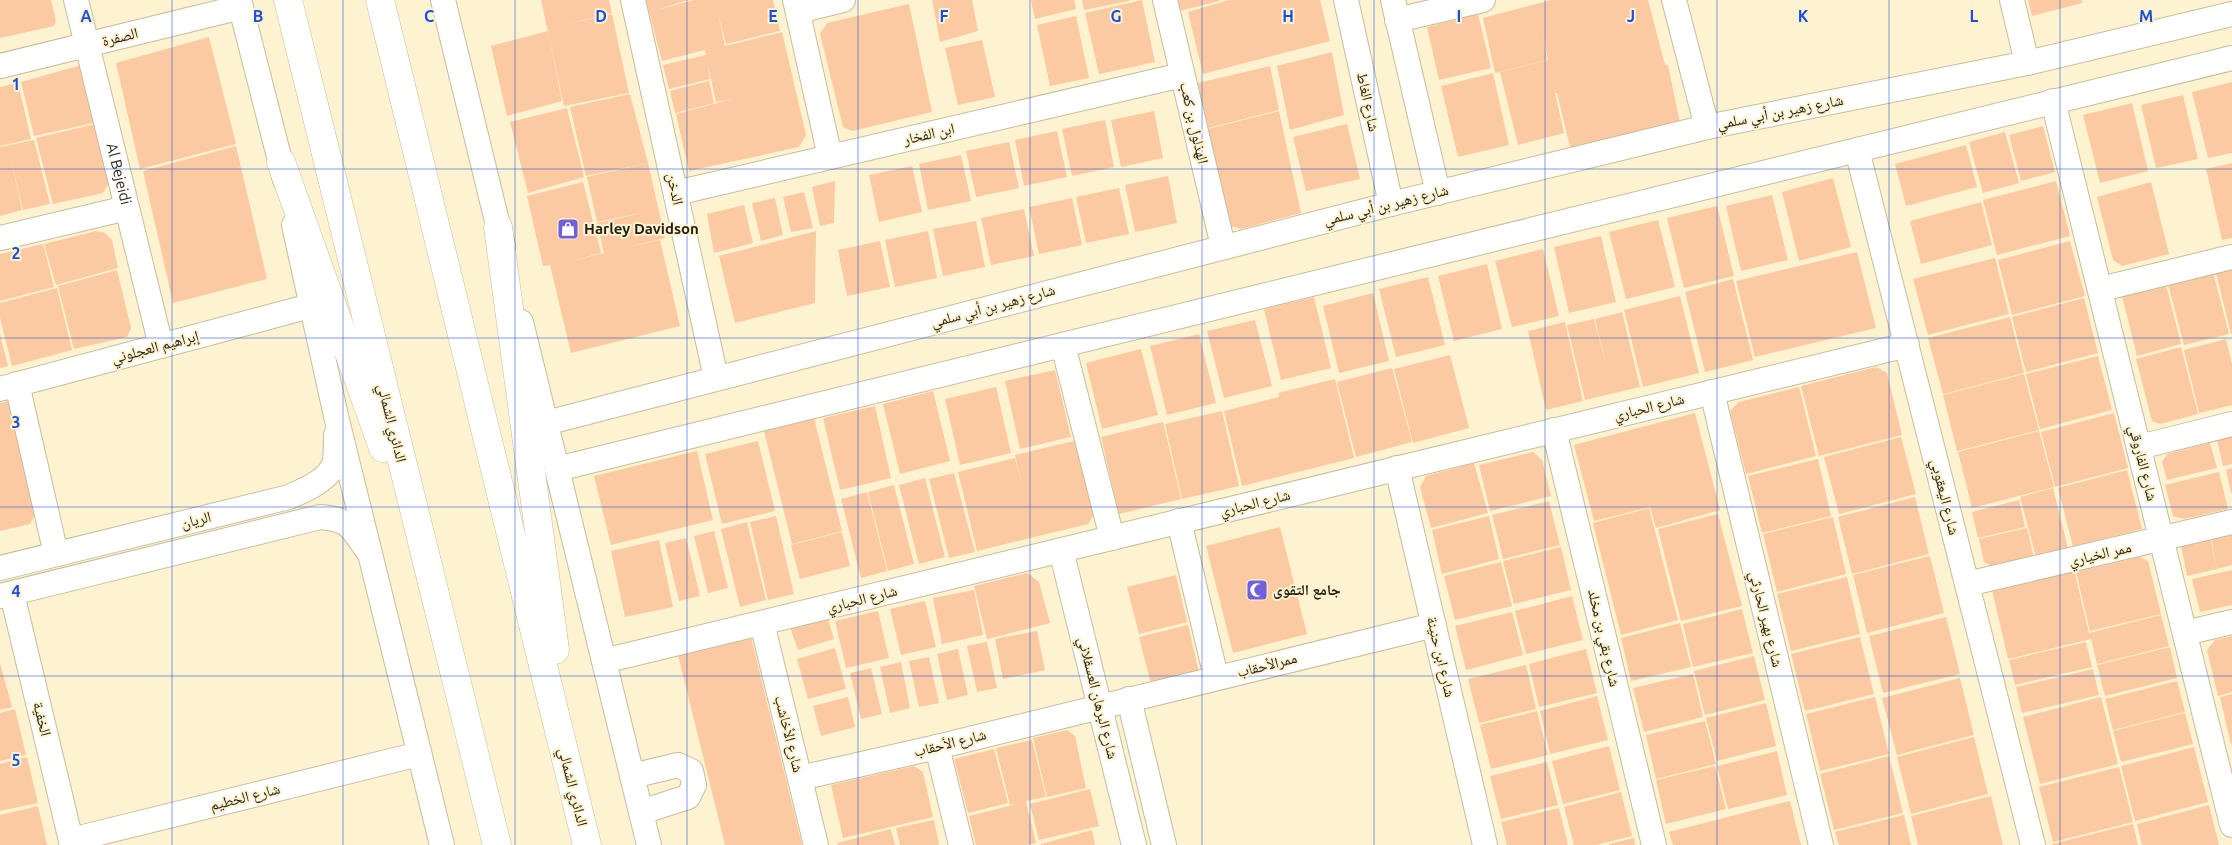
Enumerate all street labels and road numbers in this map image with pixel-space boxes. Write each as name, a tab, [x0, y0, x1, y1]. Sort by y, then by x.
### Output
street label: الصفرة	[100, 24, 140, 50]
street label: شارع الغاط	[1352, 71, 1383, 134]
street label: الهذلول بن كعب	[1175, 80, 1212, 166]
street label: شارع زهير بن أبي سلمي	[1715, 91, 1845, 136]
street label: ابن الفخار	[901, 119, 957, 150]
street label: Al Bejeidi	[103, 141, 135, 206]
street label: الدخن	[662, 171, 687, 207]
street label: شارع زهير بن أبي سلمي	[1322, 181, 1451, 232]
street label: شارع زهير بن أبي سلمي	[929, 281, 1058, 334]
street label: إبراهيم العجلوني	[109, 327, 202, 370]
street label: الدائري الشمالي	[371, 382, 410, 465]
street label: شارع الحباري	[1612, 390, 1687, 427]
street label: شارع الفاروقي	[2122, 423, 2161, 504]
street label: شارع اليعقوبي	[1924, 457, 1963, 538]
street label: شارع الحباري	[1218, 486, 1293, 523]
street label: الريان	[179, 508, 213, 533]
street label: ممر الخياري	[2067, 538, 2134, 573]
street label: شارع بهير الحارثي	[1743, 569, 1787, 670]
street label: شارع الحباري	[825, 582, 900, 619]
street label: شارع بقي بن مخلد	[1581, 587, 1624, 689]
street label: شارع ابن حنينة	[1422, 615, 1459, 699]
street label: شارع البرهان العسقلاني	[1071, 635, 1122, 762]
street label: ممرالأحقاب	[1235, 649, 1299, 681]
street label: شارع الأخاشب	[770, 694, 807, 775]
street label: الخفية	[30, 700, 55, 738]
street label: شارع الأحقاب	[912, 725, 988, 762]
street label: الدائري الشمالي	[552, 746, 591, 829]
street label: شارع الخطيم	[208, 780, 282, 815]

